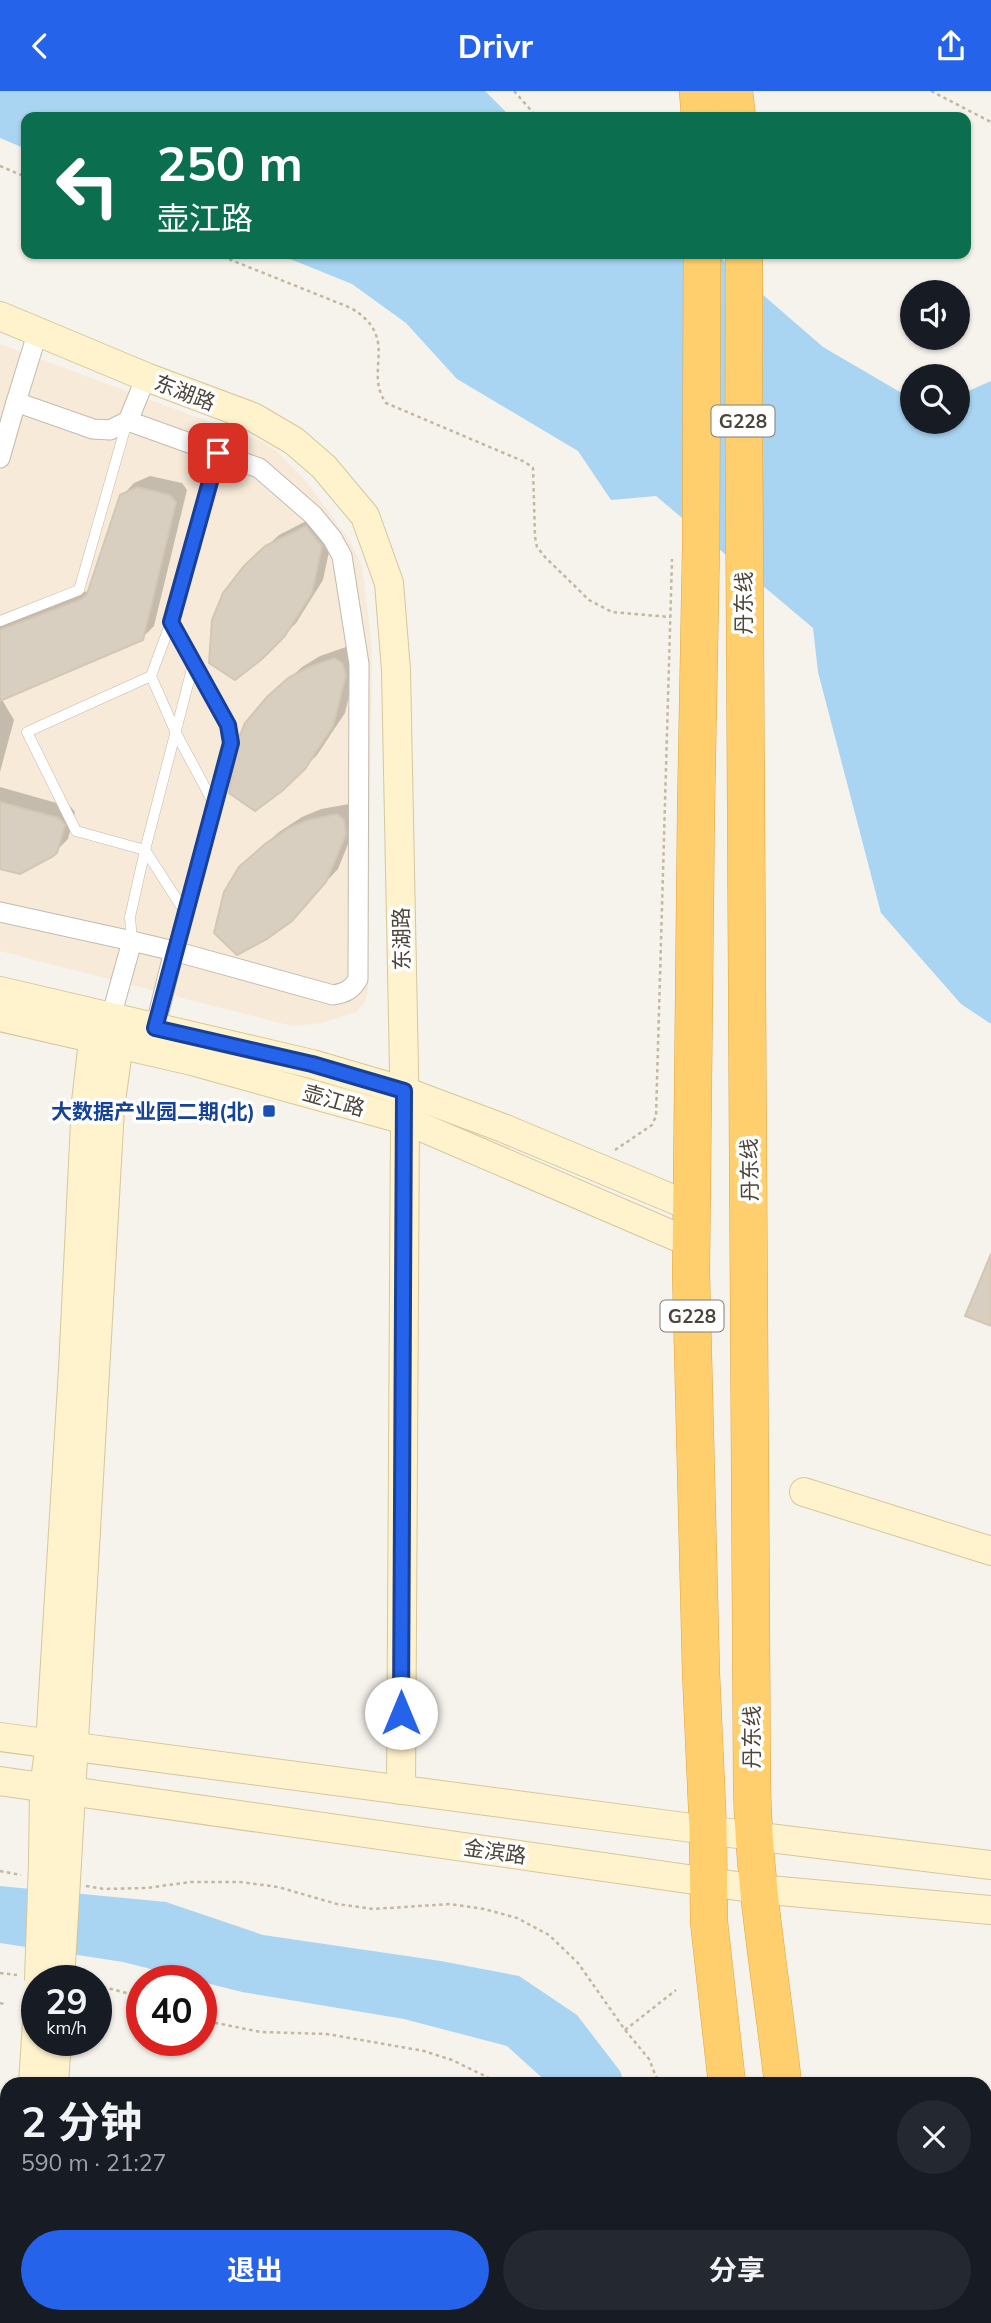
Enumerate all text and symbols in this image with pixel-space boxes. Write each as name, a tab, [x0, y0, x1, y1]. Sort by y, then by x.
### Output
text: Drivr	[458, 26, 533, 66]
icon: back	[21, 27, 59, 65]
icon: share	[932, 27, 970, 65]
text: 250 m	[157, 132, 303, 193]
icon: left	[42, 140, 133, 231]
text: 壶江路	[157, 198, 253, 238]
map controls	[900, 280, 970, 434]
button: sound	[900, 280, 970, 350]
button: search	[900, 364, 970, 434]
street label: 东湖路	[151, 369, 219, 415]
road number: G228	[712, 405, 774, 437]
pin	[188, 423, 248, 483]
icon: arrive	[199, 434, 237, 472]
street label: 丹东线	[730, 572, 756, 635]
street label: 东湖路	[387, 907, 415, 971]
street label: 壶江路	[300, 1079, 368, 1121]
place label: 大数据产业园二期(北)	[51, 1098, 255, 1124]
marker: 大数据产业园二期(北)	[261, 1103, 277, 1119]
street label: 丹东线	[735, 1138, 763, 1202]
road number: G228	[660, 1301, 724, 1331]
position arrow	[364, 1676, 438, 1750]
street label: 丹东线	[738, 1706, 764, 1769]
street label: 金滨路	[462, 1834, 528, 1868]
speed limit sign: 40	[126, 1965, 217, 2056]
text: 29	[45, 1979, 88, 2023]
text: km/h	[46, 2016, 87, 2039]
text: 2 分钟	[21, 2095, 142, 2148]
button: close	[897, 2100, 971, 2174]
text: 590 m · 21:27	[21, 2148, 166, 2177]
button: 退出	[21, 2230, 489, 2310]
button: 分享	[503, 2230, 971, 2310]

